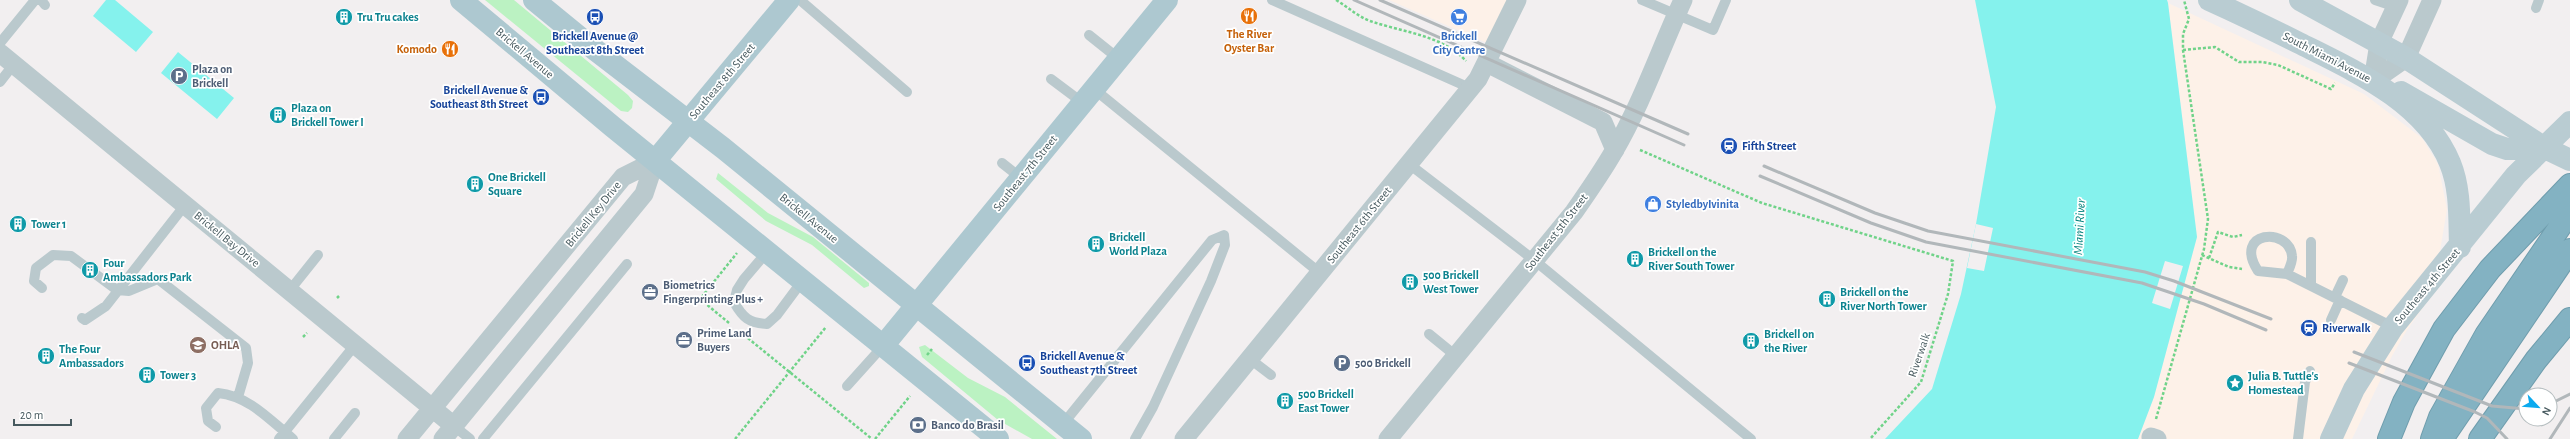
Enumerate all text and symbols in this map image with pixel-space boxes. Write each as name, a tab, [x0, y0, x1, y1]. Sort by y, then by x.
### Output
restaurant icon: The River Oyster Bar	[1239, 6, 1259, 26]
building icon: Tru Tru cakes	[334, 7, 354, 27]
bus stop icon: Brickell Avenue @ Southeast 8th Street	[585, 7, 605, 27]
supermarket icon: Brickell City Centre	[1449, 7, 1469, 27]
place label: Tru Tru cakes	[357, 11, 419, 23]
street label: Brickell Avenue	[494, 25, 556, 81]
place label: The River Oyster Bar	[1224, 28, 1275, 55]
place label: Brickell Avenue @ Southeast 8th Street	[546, 30, 644, 56]
place label: Brickell City Centre	[1433, 30, 1486, 57]
street label: South Miami Avenue	[2281, 30, 2373, 84]
restaurant icon: Komodo	[440, 39, 460, 59]
street label: Southeast 8th Street	[687, 41, 757, 121]
place label: Komodo	[397, 43, 437, 55]
place label: Plaza on Brickell	[192, 63, 232, 89]
parking icon: Plaza on Brickell	[169, 66, 189, 86]
place label: Brickell Avenue & Southeast 8th Street	[430, 84, 528, 110]
bus stop icon: Brickell Avenue & Southeast 8th Street	[531, 87, 551, 107]
place label: Plaza on Brickell Tower I	[291, 102, 364, 128]
building icon: Plaza on Brickell Tower I	[268, 105, 288, 125]
street label: Southeast 7th Street	[991, 133, 1059, 213]
station icon: Fifth Street	[1719, 136, 1739, 156]
place label: Fifth Street	[1742, 140, 1796, 152]
place label: One Brickell Square	[488, 171, 546, 197]
building icon: One Brickell Square	[465, 174, 485, 194]
street label: Brickell Key Drive	[563, 179, 624, 250]
street label: Southeast 6th Street	[1325, 184, 1394, 266]
street label: Brickell Avenue	[777, 191, 841, 245]
street label: Southeast 5th Street	[1522, 191, 1590, 273]
shop icon: StyledbyIvinita	[1643, 194, 1663, 214]
place label: StyledbyIvinita	[1666, 198, 1739, 211]
water label: Miami River	[2072, 198, 2088, 255]
street label: Brickell Bay Drive	[191, 209, 262, 270]
building icon: Tower 1	[8, 214, 28, 234]
place label: Tower 1	[31, 218, 66, 230]
place label: Brickell World Plaza	[1109, 231, 1167, 257]
building icon: Brickell World Plaza	[1086, 234, 1106, 254]
place label: Brickell on the River South Tower	[1648, 246, 1735, 272]
street label: Southeast 4th Street	[2392, 246, 2462, 326]
building icon: Brickell on the River South Tower	[1625, 249, 1645, 269]
place label: Four Ambassadors Park	[103, 257, 192, 283]
building icon: Four Ambassadors Park	[80, 260, 100, 280]
place label: 500 Brickell West Tower	[1423, 269, 1479, 295]
building icon: 500 Brickell West Tower	[1400, 272, 1420, 292]
place label: Biometrics Fingerprinting Plus +	[663, 279, 763, 305]
office icon: Biometrics Fingerprinting Plus +	[640, 282, 660, 302]
place label: Brickell on the River North Tower	[1840, 286, 1927, 312]
building icon: Brickell on the River North Tower	[1817, 289, 1837, 309]
station icon: Riverwalk	[2299, 318, 2319, 338]
place label: Riverwalk	[2322, 322, 2370, 334]
place label: Prime Land Buyers	[697, 327, 752, 354]
place label: Brickell on the River	[1764, 328, 1814, 354]
office icon: Prime Land Buyers	[674, 330, 694, 350]
building icon: Brickell on the River	[1741, 331, 1761, 351]
street label: Riverwalk	[1906, 331, 1932, 379]
school or university icon: OHLA	[188, 335, 208, 355]
place label: OHLA	[211, 339, 240, 351]
place label: The Four Ambassadors	[59, 343, 124, 369]
building icon: The Four Ambassadors	[36, 346, 56, 366]
place label: Brickell Avenue & Southeast 7th Street	[1040, 350, 1137, 376]
bus stop icon: Brickell Avenue & Southeast 7th Street	[1017, 353, 1037, 373]
parking icon: 500 Brickell	[1332, 353, 1352, 373]
place label: 500 Brickell	[1355, 357, 1411, 369]
building icon: Tower 3	[137, 365, 157, 385]
place label: Tower 3	[160, 369, 196, 381]
place label: Julia B. Tuttle's Homestead	[2248, 370, 2319, 396]
place icon: Julia B. Tuttle's Homestead	[2225, 373, 2245, 393]
north arrow	[2518, 387, 2558, 427]
place label: 500 Brickell East Tower	[1298, 388, 1354, 414]
building icon: 500 Brickell East Tower	[1275, 391, 1295, 411]
scale bar	[14, 401, 71, 427]
text: N	[2540, 405, 2553, 417]
text: 20 m	[20, 409, 43, 421]
bank icon: Banco do Brasil	[908, 415, 928, 435]
place label: Banco do Brasil	[931, 419, 1004, 431]

